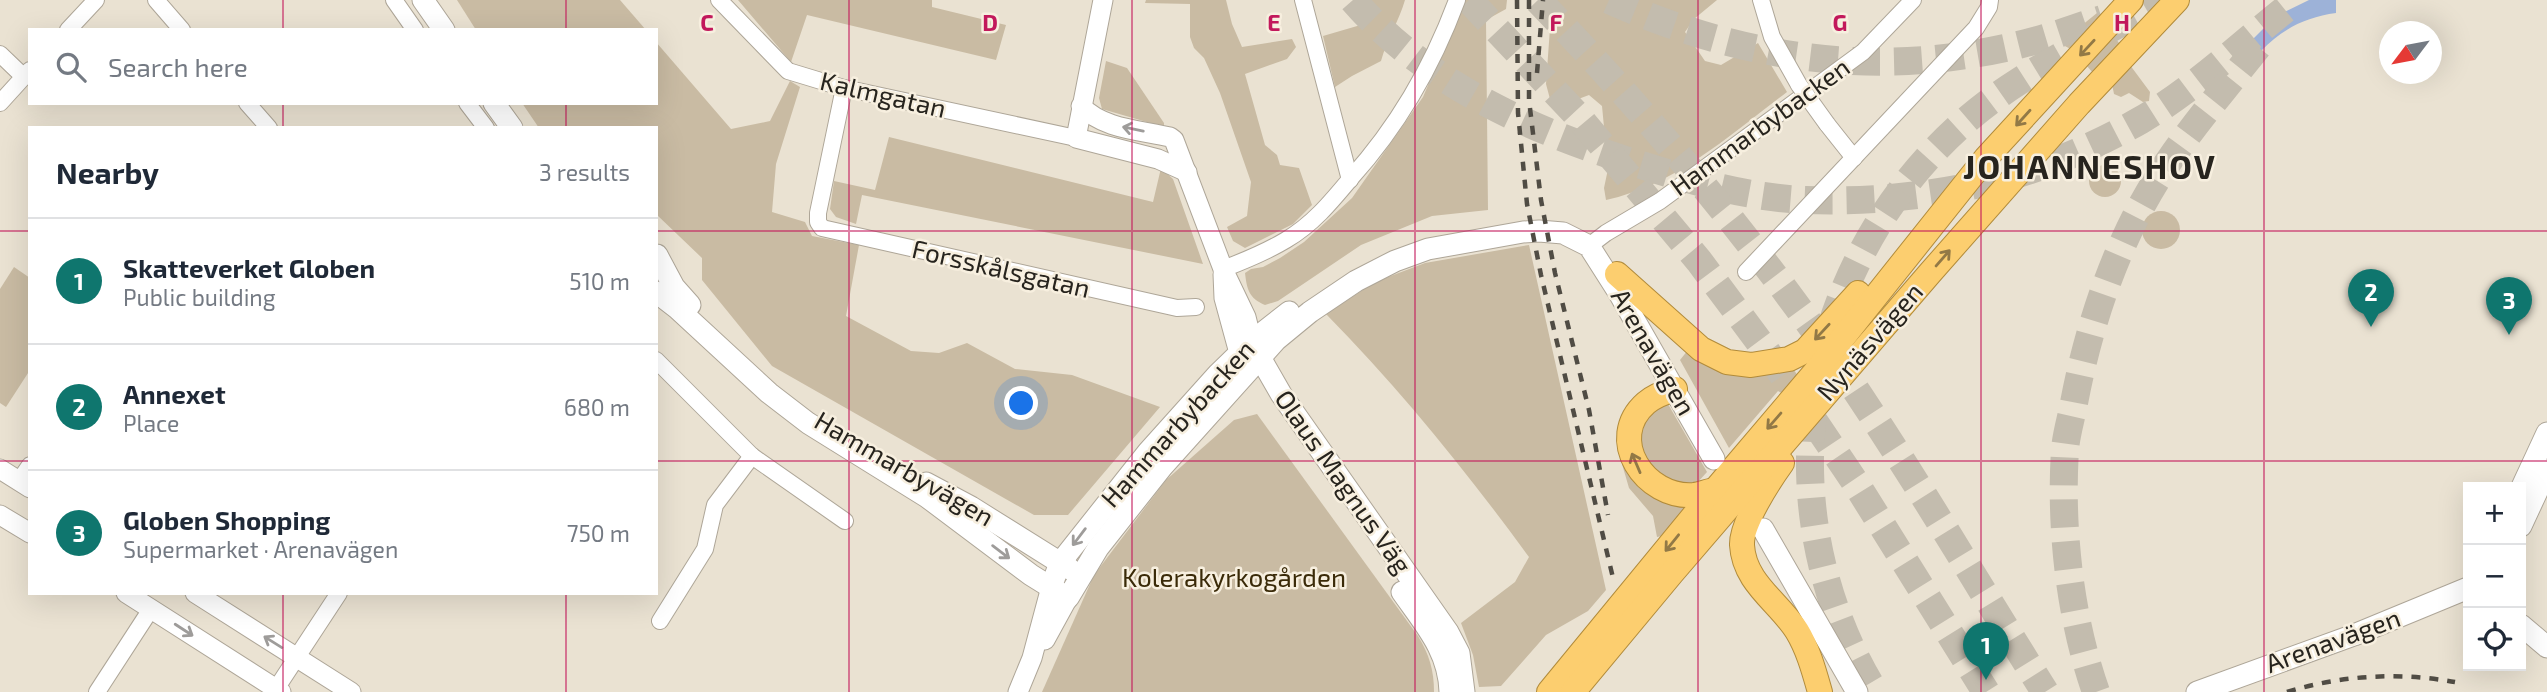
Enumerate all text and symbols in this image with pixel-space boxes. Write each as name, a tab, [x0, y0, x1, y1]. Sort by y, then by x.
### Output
text: C	[700, 8, 714, 36]
text: D	[982, 8, 998, 36]
text: E	[1267, 8, 1281, 36]
text: F	[1550, 8, 1563, 36]
text: G	[1833, 8, 1847, 36]
text: H	[2114, 8, 2130, 36]
north arrow	[2379, 21, 2442, 84]
search box	[28, 28, 658, 105]
one-way arrow	[2079, 39, 2096, 56]
icon: search	[52, 48, 90, 86]
street label: Hammarbybacken	[1663, 50, 1855, 201]
text: Search here	[108, 51, 248, 82]
street label: Kalmgatan	[817, 64, 949, 123]
one-way arrow	[2015, 108, 2031, 126]
one-way arrow	[1122, 122, 1145, 135]
district label: JOHANNESHOV	[1963, 146, 2217, 186]
text: Nearby	[56, 154, 159, 190]
text: 3 results	[539, 158, 630, 186]
street label: Forsskålsgatan	[909, 232, 1093, 303]
one-way arrow	[1935, 249, 1951, 267]
text: Skatteverket Globen	[123, 252, 375, 283]
text: 1	[74, 267, 84, 295]
text: 510 m	[569, 267, 630, 295]
pin: 2	[2348, 269, 2394, 327]
street label: Nynäsvägen	[1809, 276, 1928, 406]
pin: 3	[2486, 277, 2532, 335]
street label: Arenavägen	[1606, 282, 1703, 420]
text: Public building	[123, 283, 276, 311]
one-way arrow	[1814, 323, 1831, 340]
street label: Hammarbybacken	[1094, 333, 1260, 513]
text: Annexet	[123, 378, 226, 409]
street label: Olaus Magnus Väg	[1269, 383, 1419, 579]
your location	[1004, 386, 1038, 420]
text: 2	[72, 393, 86, 421]
text: 680 m	[564, 393, 630, 421]
street label: Hammarbyvägen	[810, 404, 1000, 532]
text: Place	[123, 409, 179, 437]
one-way arrow	[1766, 411, 1782, 429]
one-way arrow	[1629, 452, 1642, 474]
map controls	[2463, 482, 2526, 671]
button: +	[2463, 482, 2526, 545]
text: Globen Shopping	[123, 504, 330, 535]
text: 3	[72, 519, 86, 547]
text: 750 m	[567, 519, 630, 547]
one-way arrow	[1072, 527, 1086, 546]
one-way arrow	[1664, 533, 1679, 551]
text: Supermarket · Arenavägen	[123, 535, 398, 563]
one-way arrow	[991, 545, 1010, 559]
button: −	[2463, 545, 2526, 608]
park label: Kolerakyrkogården	[1122, 561, 1346, 592]
street label: Arenavägen	[2261, 601, 2404, 678]
button: locate	[2463, 608, 2526, 671]
pin: 1	[1963, 622, 2009, 680]
one-way arrow	[173, 623, 193, 637]
one-way arrow	[263, 635, 283, 649]

